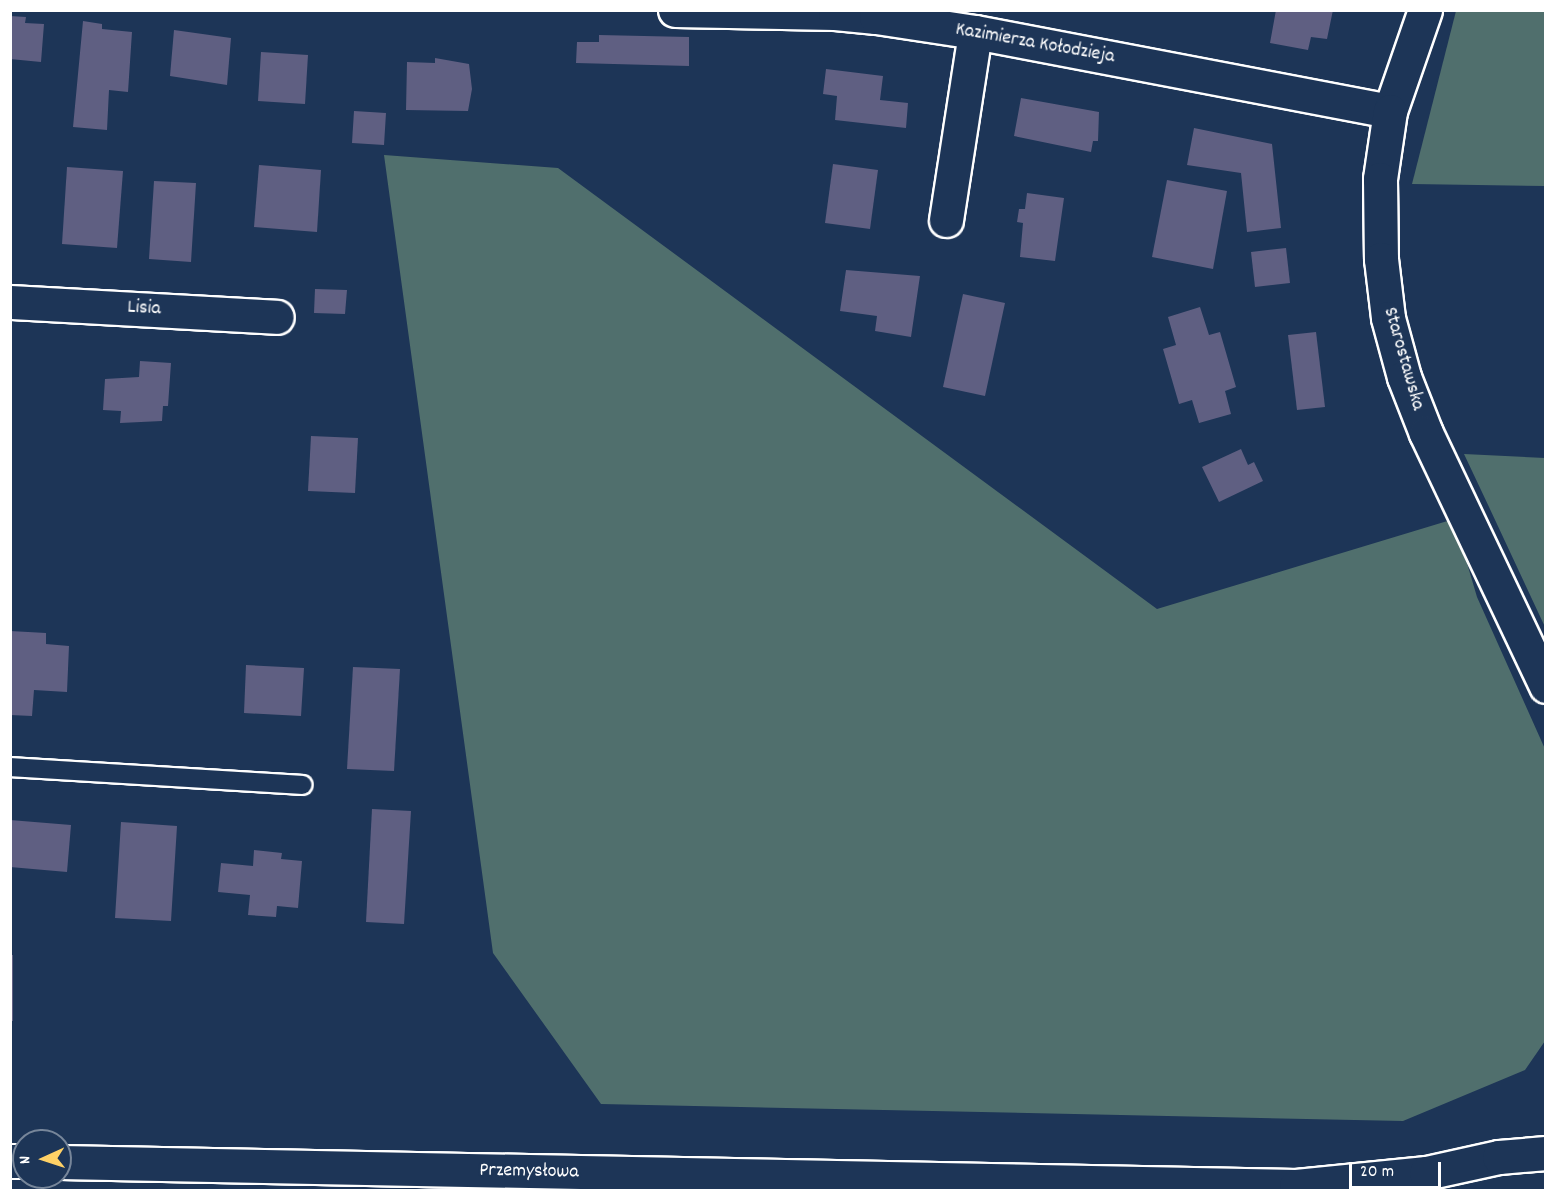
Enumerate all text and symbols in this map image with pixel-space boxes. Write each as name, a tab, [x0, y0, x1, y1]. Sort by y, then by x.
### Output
street label: Kazimierza Kołodzieja	[954, 18, 1116, 70]
street label: Lisia	[127, 296, 161, 322]
street label: Starostawska	[1377, 305, 1429, 413]
north arrow	[12, 1129, 72, 1189]
scale bar	[1352, 1150, 1444, 1188]
text: N	[14, 1155, 37, 1164]
street label: Przemysłowa	[479, 1159, 579, 1185]
text: 20 m	[1360, 1160, 1394, 1185]

